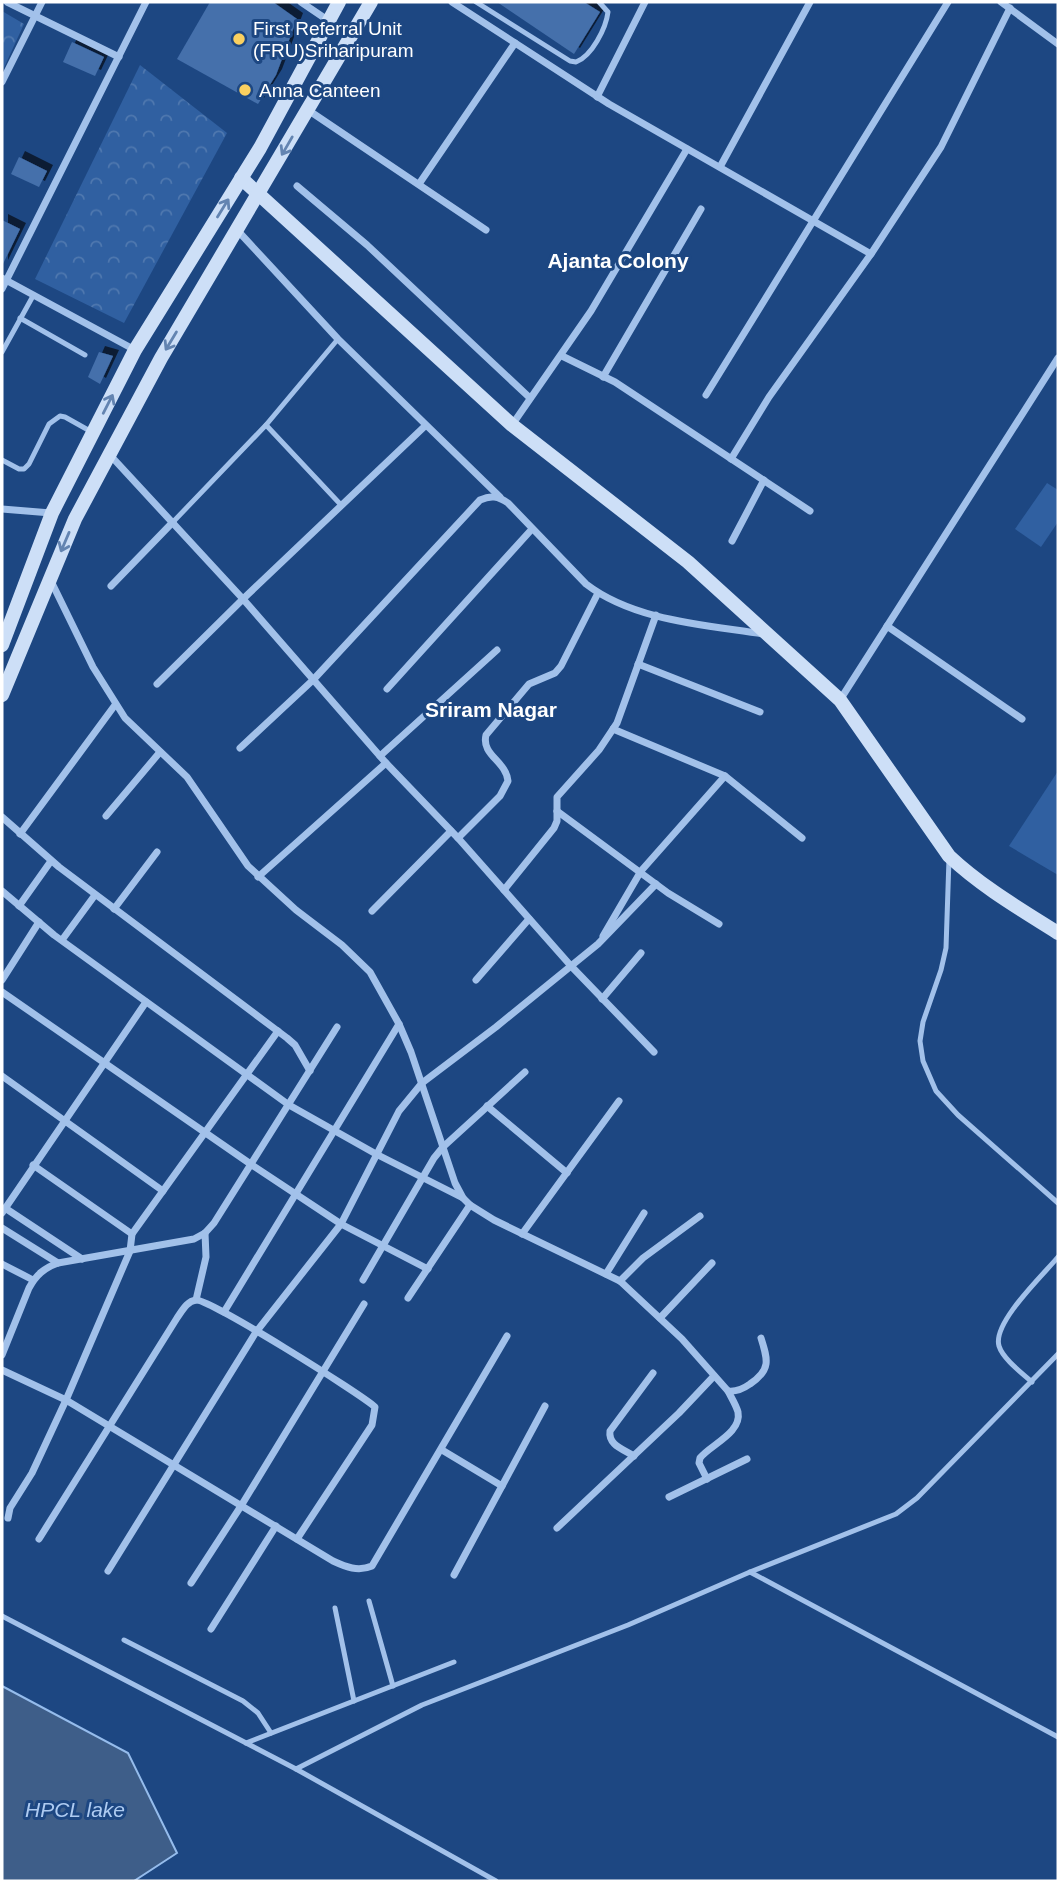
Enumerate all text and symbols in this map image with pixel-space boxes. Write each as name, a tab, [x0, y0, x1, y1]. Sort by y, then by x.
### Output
place label: First Referral Unit (FRU)Sriharipuram	[253, 18, 413, 61]
marker: First Referral Unit (FRU)Sriharipuram	[231, 31, 247, 47]
place label: Anna Canteen	[259, 80, 381, 101]
marker: Anna Canteen	[237, 82, 253, 98]
one-way arrow	[280, 135, 294, 155]
one-way arrow	[217, 198, 231, 218]
district label: Ajanta Colony	[547, 249, 689, 272]
one-way arrow	[164, 331, 178, 351]
one-way arrow	[101, 394, 115, 414]
one-way arrow	[58, 531, 71, 553]
district label: Sriram Nagar	[425, 698, 557, 721]
water label: HPCL lake	[25, 1798, 125, 1821]

